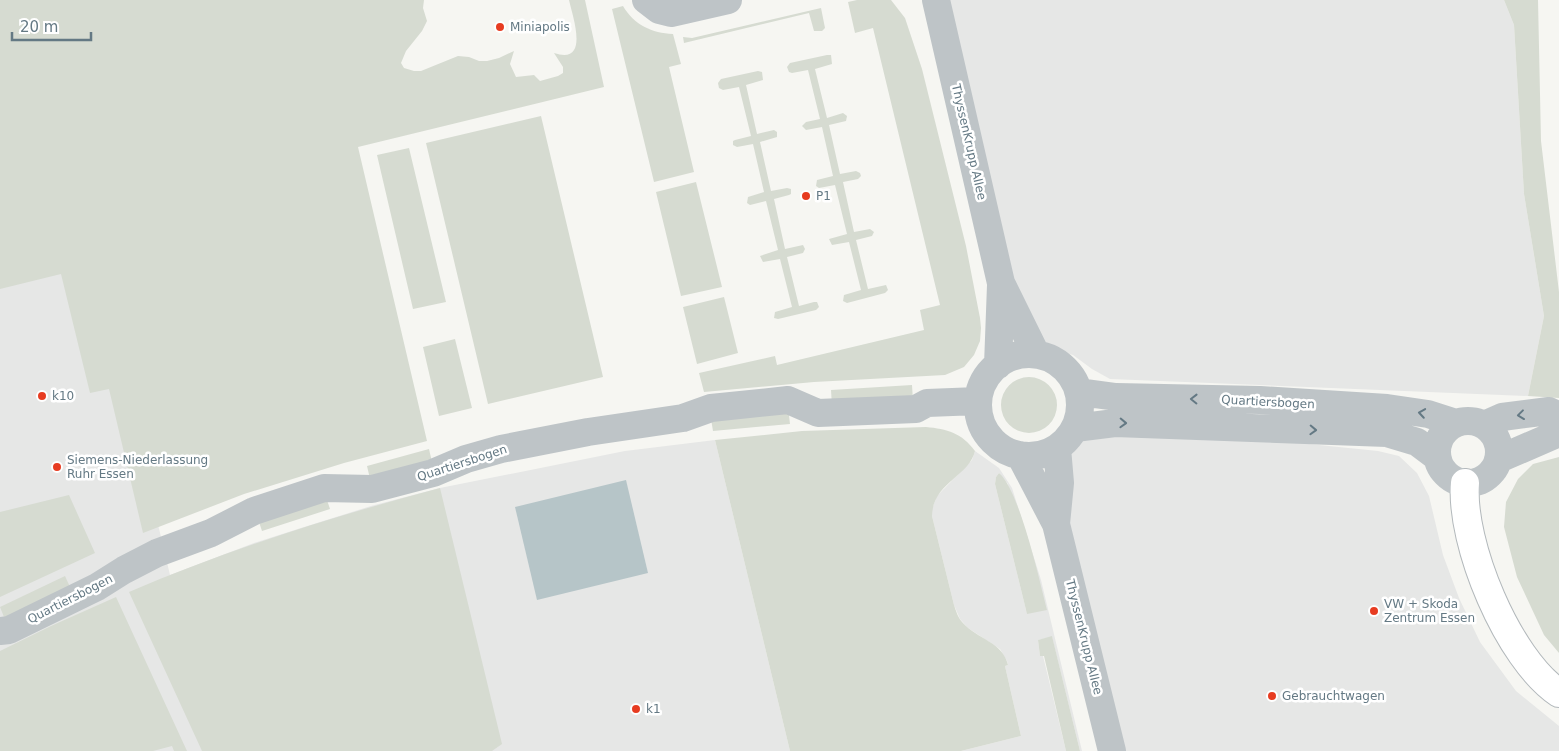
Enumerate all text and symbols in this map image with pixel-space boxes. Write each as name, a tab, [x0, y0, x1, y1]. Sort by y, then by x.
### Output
scale bar	[12, 10, 91, 42]
text: 20 m	[20, 18, 58, 36]
place label: Miniapolis	[510, 20, 570, 34]
marker: Miniapolis	[494, 21, 506, 33]
street label: ThyssenKrupp Allee	[949, 82, 989, 201]
place label: P1	[816, 189, 831, 203]
marker: P1	[800, 190, 812, 202]
place label: k10	[52, 389, 74, 403]
marker: k10	[36, 390, 48, 402]
street label: Quartiersbogen	[1221, 393, 1315, 411]
one-way arrow	[1190, 394, 1198, 404]
one-way arrow	[1418, 409, 1426, 419]
one-way arrow	[1517, 409, 1525, 420]
one-way arrow	[1120, 418, 1128, 428]
one-way arrow	[1309, 424, 1317, 435]
street label: Quartiersbogen	[415, 442, 509, 484]
place label: Siemens-Niederlassung Ruhr Essen	[67, 453, 208, 481]
marker: Siemens-Niederlassung Ruhr Essen	[51, 461, 63, 473]
street label: Quartiersbogen	[25, 572, 115, 626]
street label: ThyssenKrupp Allee	[1063, 577, 1105, 696]
place label: VW + Skoda Zentrum Essen	[1384, 597, 1475, 625]
marker: VW + Skoda Zentrum Essen	[1368, 605, 1380, 617]
place label: Gebrauchtwagen	[1282, 689, 1385, 703]
marker: Gebrauchtwagen	[1266, 690, 1278, 702]
place label: k1	[646, 702, 661, 716]
marker: k1	[630, 703, 642, 715]

